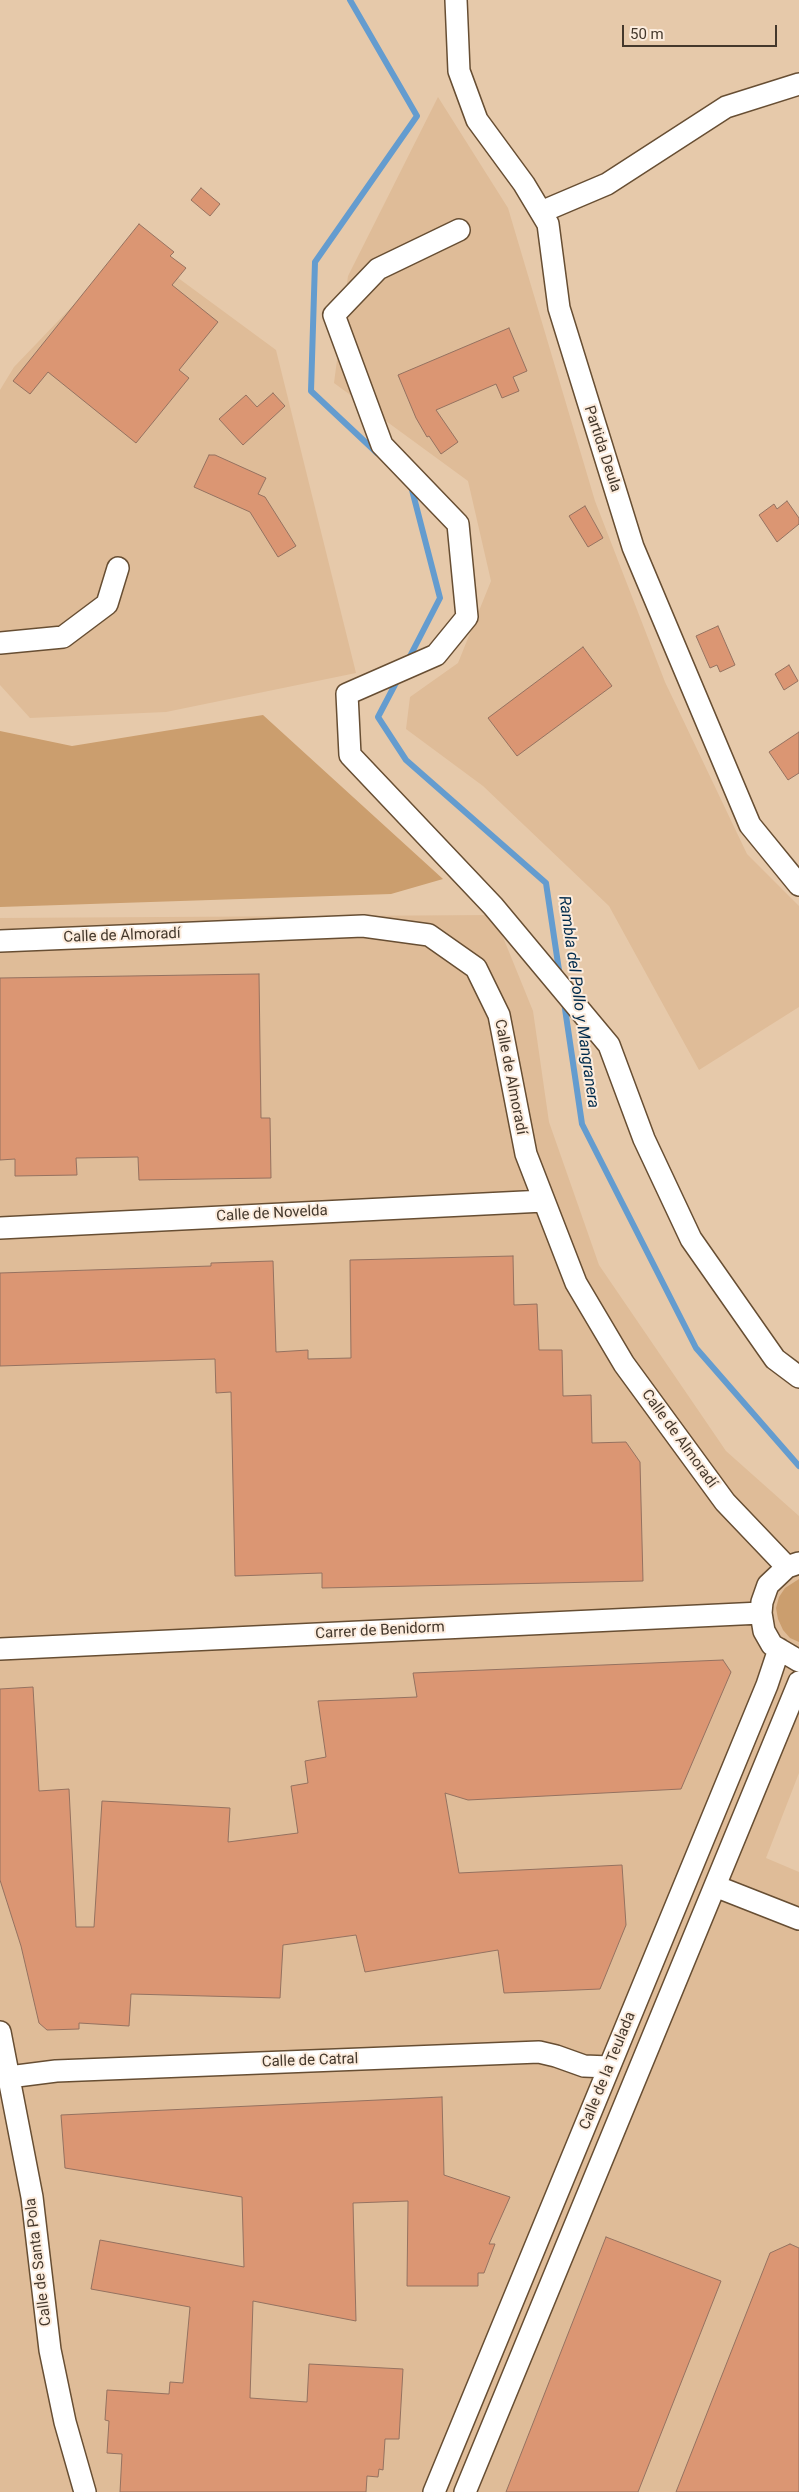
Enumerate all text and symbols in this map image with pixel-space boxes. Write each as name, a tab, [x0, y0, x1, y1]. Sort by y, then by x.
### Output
scale bar	[624, 15, 779, 47]
text: 50 m	[630, 25, 664, 43]
street label: Partida Deula	[580, 404, 624, 494]
water label: Rambla del Pollo y Mangranera	[554, 895, 602, 1109]
street label: Calle de Almoradí	[63, 925, 181, 947]
street label: Calle de Almoradí	[490, 1018, 530, 1136]
street label: Calle de Novelda	[216, 1202, 328, 1226]
street label: Calle de Almoradí	[637, 1386, 721, 1492]
street label: Carrer de Benidorm	[315, 1619, 445, 1643]
street label: Calle de la Teulada	[576, 2009, 640, 2133]
street label: Calle de Catral	[261, 2050, 359, 2072]
street label: Calle de Santa Pola	[22, 2197, 56, 2327]

